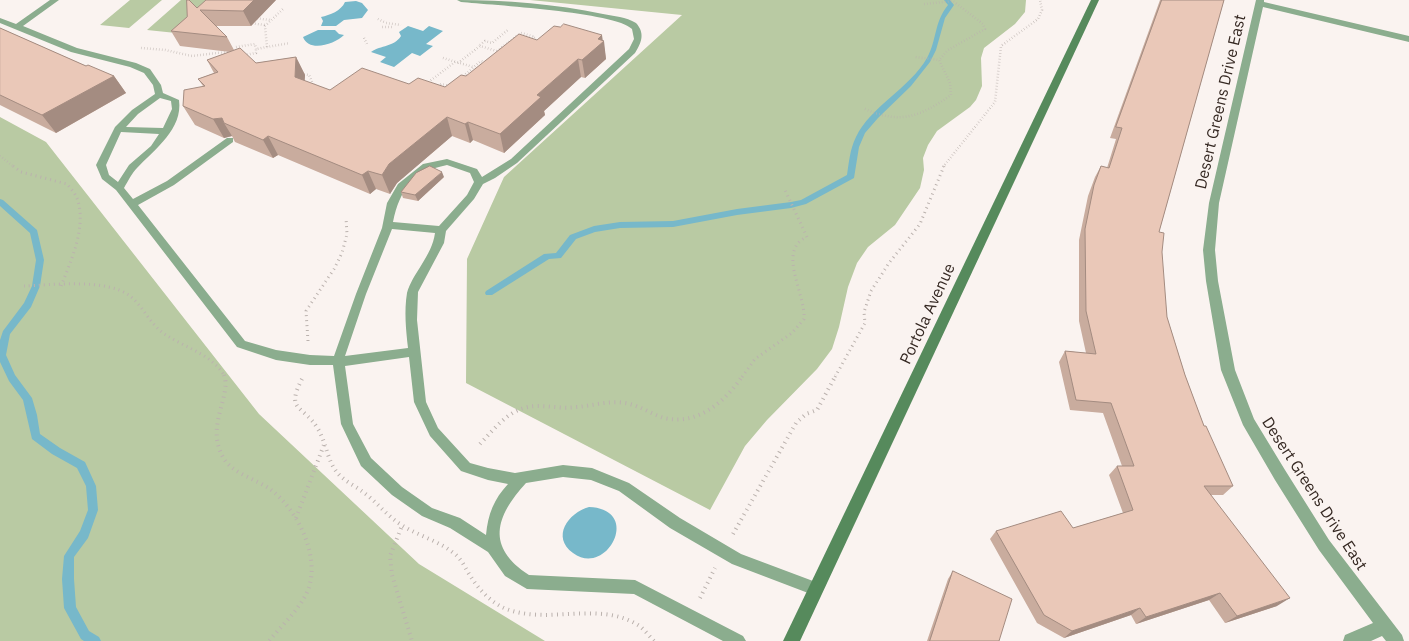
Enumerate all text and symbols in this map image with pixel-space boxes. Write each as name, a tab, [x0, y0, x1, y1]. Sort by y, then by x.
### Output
street label: Desert Greens Drive East	[1192, 13, 1250, 191]
street label: Portola Avenue	[896, 261, 960, 367]
street label: Desert Greens Drive East	[1257, 414, 1371, 574]

